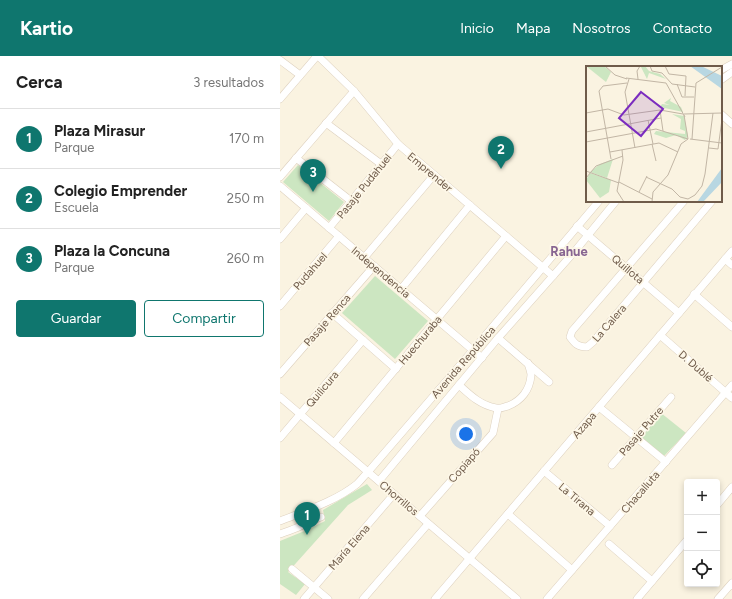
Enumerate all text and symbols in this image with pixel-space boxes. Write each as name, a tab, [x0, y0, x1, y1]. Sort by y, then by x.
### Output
text: Kartio	[20, 17, 73, 40]
text: Inicio	[460, 20, 494, 37]
text: Mapa	[516, 20, 550, 37]
text: Nosotros	[572, 20, 631, 37]
text: Contacto	[653, 20, 712, 37]
inset map	[586, 66, 722, 202]
text: Cerca	[16, 72, 63, 92]
text: 3 resultados	[193, 75, 264, 90]
text: Plaza Mirasur	[54, 122, 145, 140]
text: 1	[26, 131, 32, 146]
text: 170 m	[229, 131, 264, 146]
pin: 2	[488, 136, 514, 169]
text: Parque	[54, 140, 94, 155]
street label: Emprender	[405, 150, 455, 195]
street label: Pasaje Pudahuel	[334, 151, 394, 221]
pin: 3	[300, 159, 326, 192]
text: Colegio Emprender	[54, 182, 187, 200]
text: 2	[25, 191, 33, 206]
text: 250 m	[227, 191, 264, 206]
text: Escuela	[54, 200, 99, 215]
text: Plaza la Concuna	[54, 242, 170, 260]
street label: Independencia	[349, 244, 413, 301]
district label: Rahue	[550, 244, 588, 259]
street label: Pudahuel	[291, 250, 330, 293]
text: 3	[25, 251, 33, 266]
text: 260 m	[227, 251, 264, 266]
street label: Quillota	[609, 252, 647, 287]
text: Parque	[54, 260, 94, 275]
street label: Pasaje Renca	[301, 292, 354, 349]
button: Guardar	[16, 300, 136, 337]
button: Compartir	[144, 300, 264, 337]
street label: La Calera	[590, 302, 629, 345]
street label: Huechuraba	[396, 313, 445, 367]
street label: Avenida República	[429, 324, 498, 401]
street label: D. Dublé	[676, 348, 715, 385]
street label: Quilicura	[303, 368, 341, 410]
street label: Pasaje Putre	[617, 404, 666, 458]
street label: Azapa	[570, 409, 599, 441]
your location	[456, 424, 476, 444]
street label: Copiapó	[446, 445, 483, 485]
street label: Chacalluta	[618, 468, 662, 516]
street label: Chorrillos	[377, 478, 421, 518]
map controls	[684, 479, 720, 587]
button: +	[684, 479, 720, 515]
street label: La Tirana	[556, 480, 598, 518]
pin: 1	[294, 502, 320, 535]
button: −	[684, 515, 720, 551]
street label: María Elena	[326, 522, 373, 573]
button: locate	[684, 551, 720, 587]

